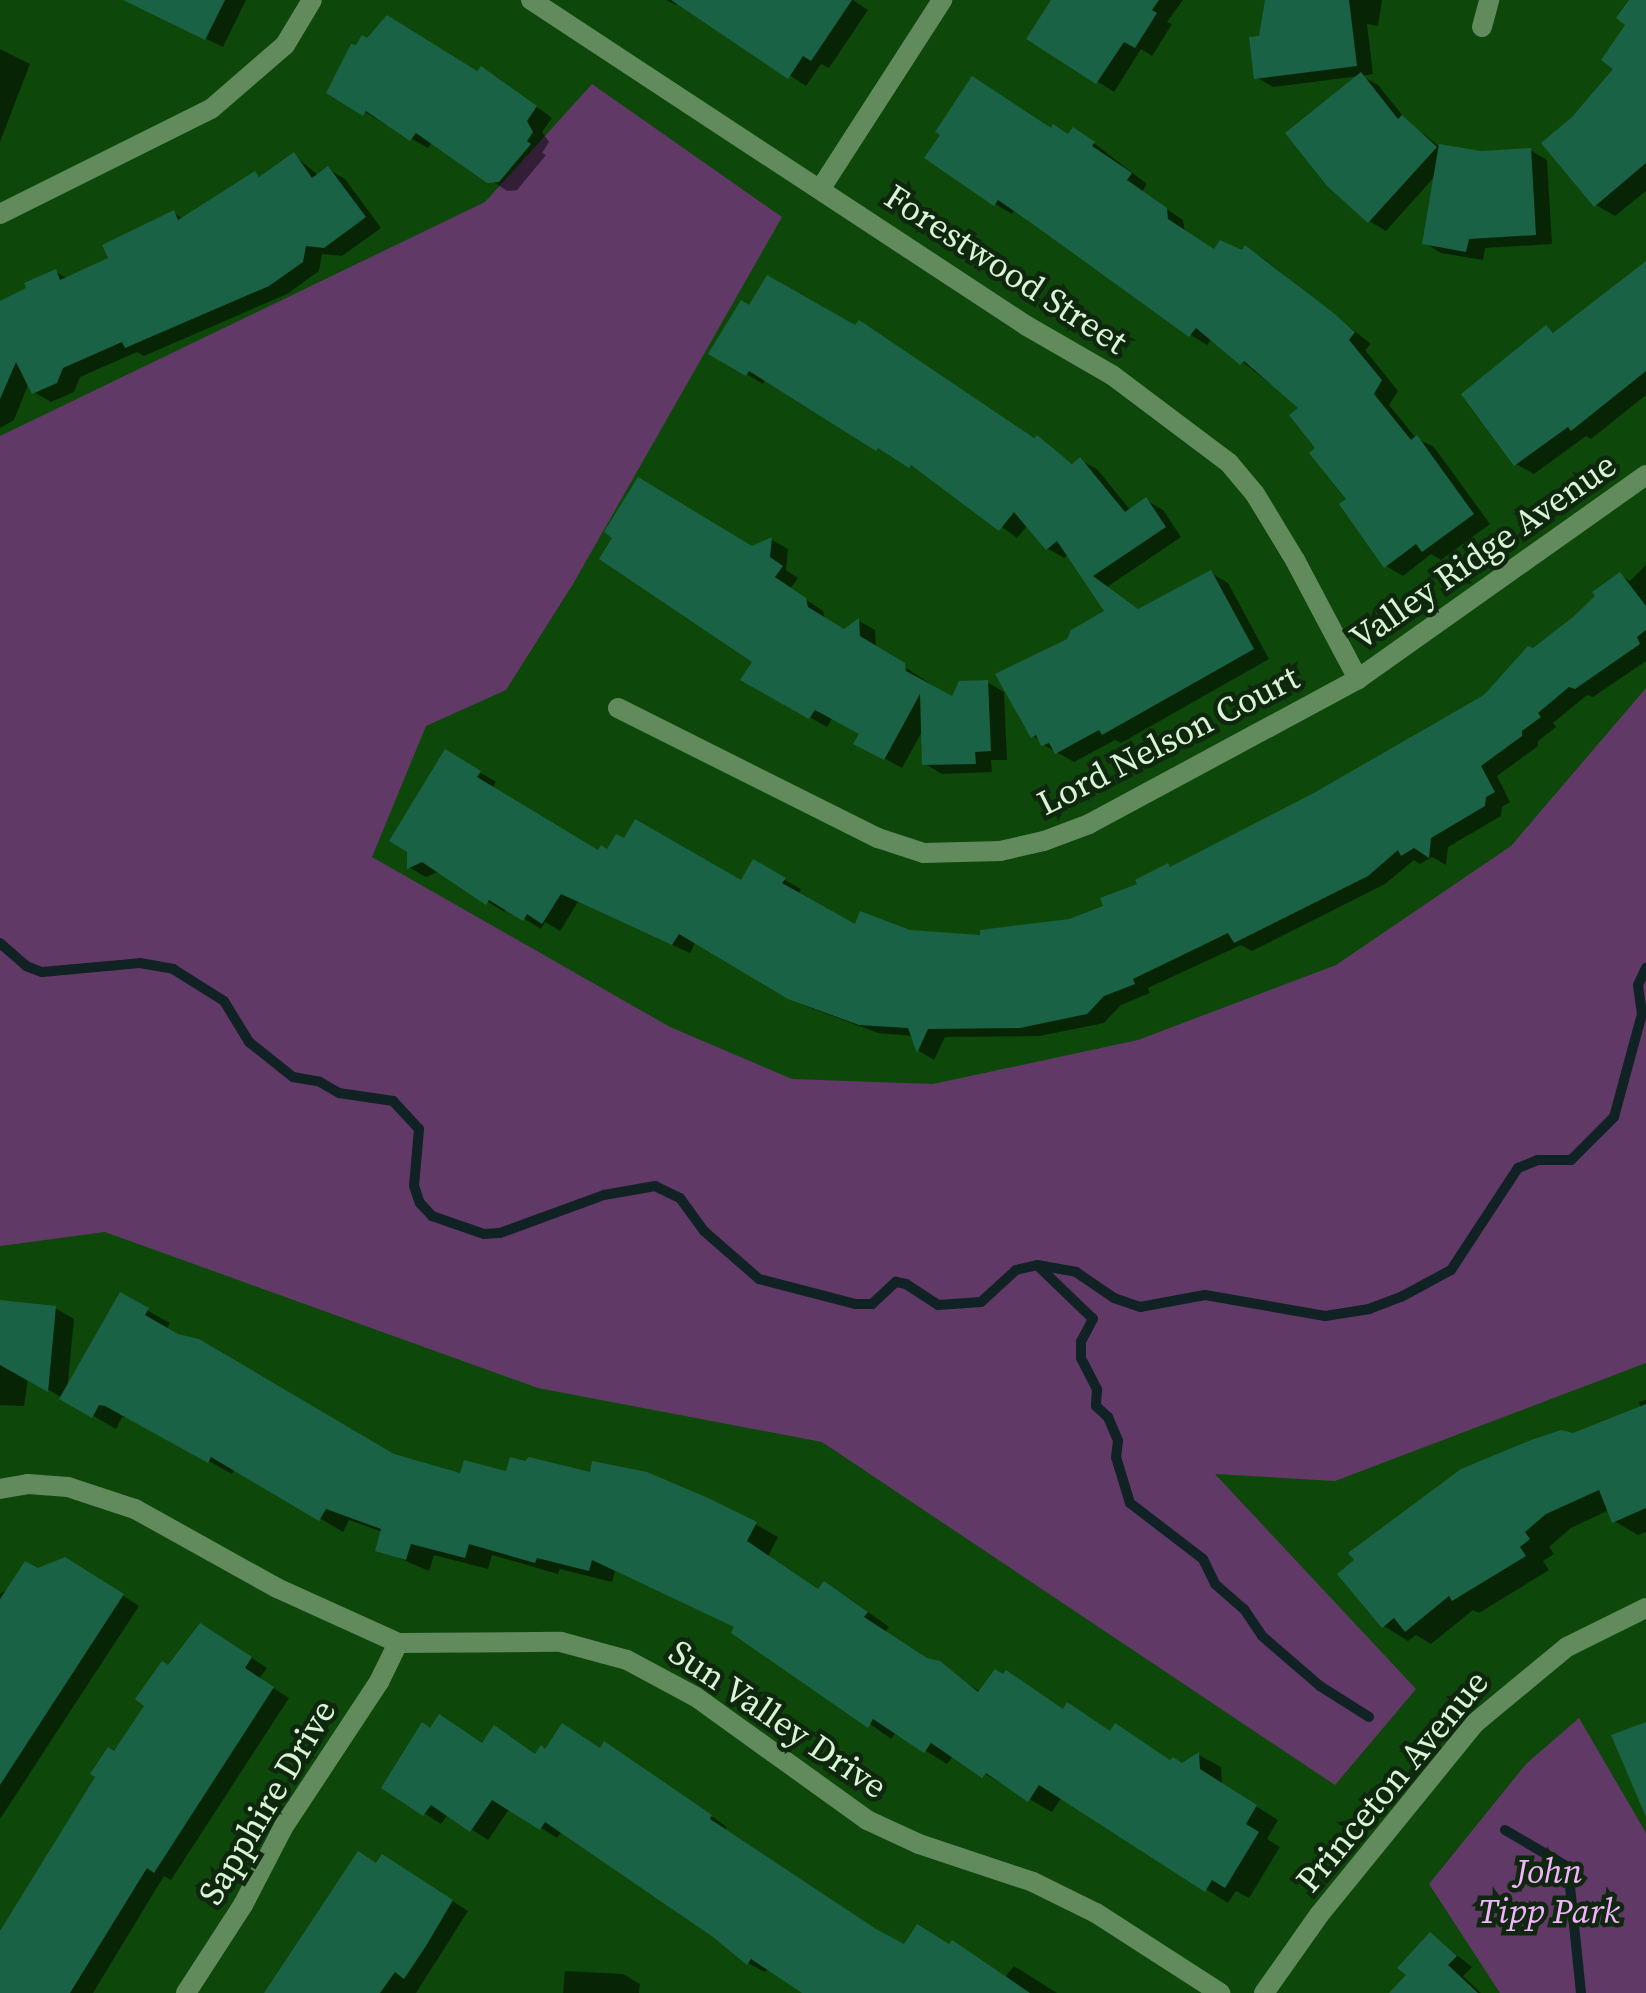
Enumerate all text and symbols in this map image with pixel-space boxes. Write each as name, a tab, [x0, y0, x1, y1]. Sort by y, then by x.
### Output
street label: Forestwood Street	[877, 175, 1135, 363]
street label: Valley Ridge Avenue	[1342, 444, 1624, 658]
street label: Lord Nelson Court	[1030, 656, 1306, 824]
street label: Sun Valley Drive	[661, 1630, 895, 1808]
street label: Princeton Avenue	[1287, 1662, 1497, 1900]
street label: Sapphire Drive	[189, 1692, 345, 1912]
park label: John Tipp Park	[1478, 1850, 1620, 1932]

